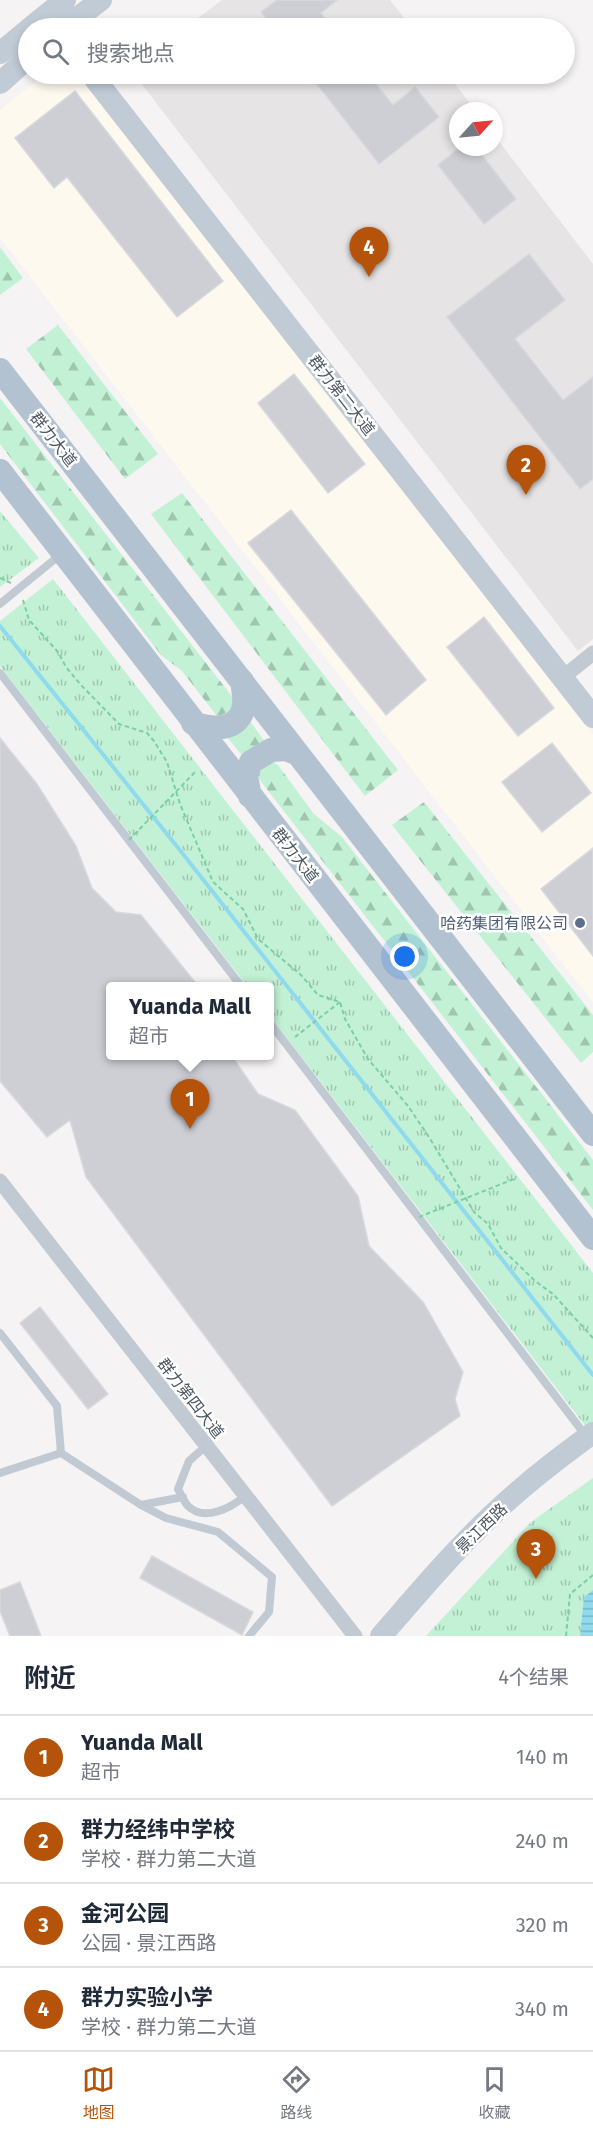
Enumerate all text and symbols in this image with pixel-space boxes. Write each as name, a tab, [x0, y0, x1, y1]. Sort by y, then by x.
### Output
search box	[18, 18, 575, 84]
icon: search	[39, 35, 72, 68]
text: 搜索地点	[87, 40, 175, 67]
north arrow	[449, 102, 503, 156]
pin: 4	[350, 228, 388, 277]
street label: 群力第二大道	[305, 352, 379, 439]
street label: 群力大道	[26, 408, 81, 470]
pin: 2	[506, 446, 546, 495]
street label: 群力大道	[268, 824, 323, 886]
place label: 哈药集团有限公司	[440, 914, 568, 933]
marker: 哈药集团有限公司	[573, 916, 587, 930]
your location	[390, 942, 419, 971]
popup	[106, 982, 274, 1060]
text: Yuanda Mall	[129, 993, 251, 1020]
text: 超市	[129, 1024, 169, 1048]
pin: 1	[170, 1080, 210, 1129]
street label: 群力第四大道	[154, 1355, 228, 1442]
street label: 景江西路	[452, 1499, 511, 1557]
pin: 3	[516, 1530, 556, 1579]
text: 附近	[24, 1663, 76, 1694]
text: 4个结果	[498, 1665, 569, 1689]
text: Yuanda Mall	[81, 1729, 203, 1756]
text: 1	[39, 1745, 48, 1769]
text: 140 m	[516, 1745, 569, 1769]
text: 超市	[81, 1760, 121, 1784]
text: 群力经纬中学校	[81, 1816, 235, 1843]
text: 2	[38, 1829, 49, 1853]
text: 240 m	[515, 1829, 569, 1853]
text: 学校 · 群力第二大道	[81, 1847, 256, 1871]
text: 金河公园	[81, 1900, 169, 1927]
text: 3	[38, 1913, 49, 1937]
text: 320 m	[516, 1913, 569, 1937]
text: 公园 · 景江西路	[81, 1931, 216, 1955]
text: 群力实验小学	[81, 1984, 213, 2011]
text: 4	[38, 1997, 49, 2021]
text: 340 m	[515, 1997, 569, 2021]
text: 学校 · 群力第二大道	[81, 2015, 256, 2039]
tab: 地图	[82, 2063, 115, 2123]
tab: 路线	[280, 2063, 313, 2123]
tab: 收藏	[478, 2063, 511, 2123]

